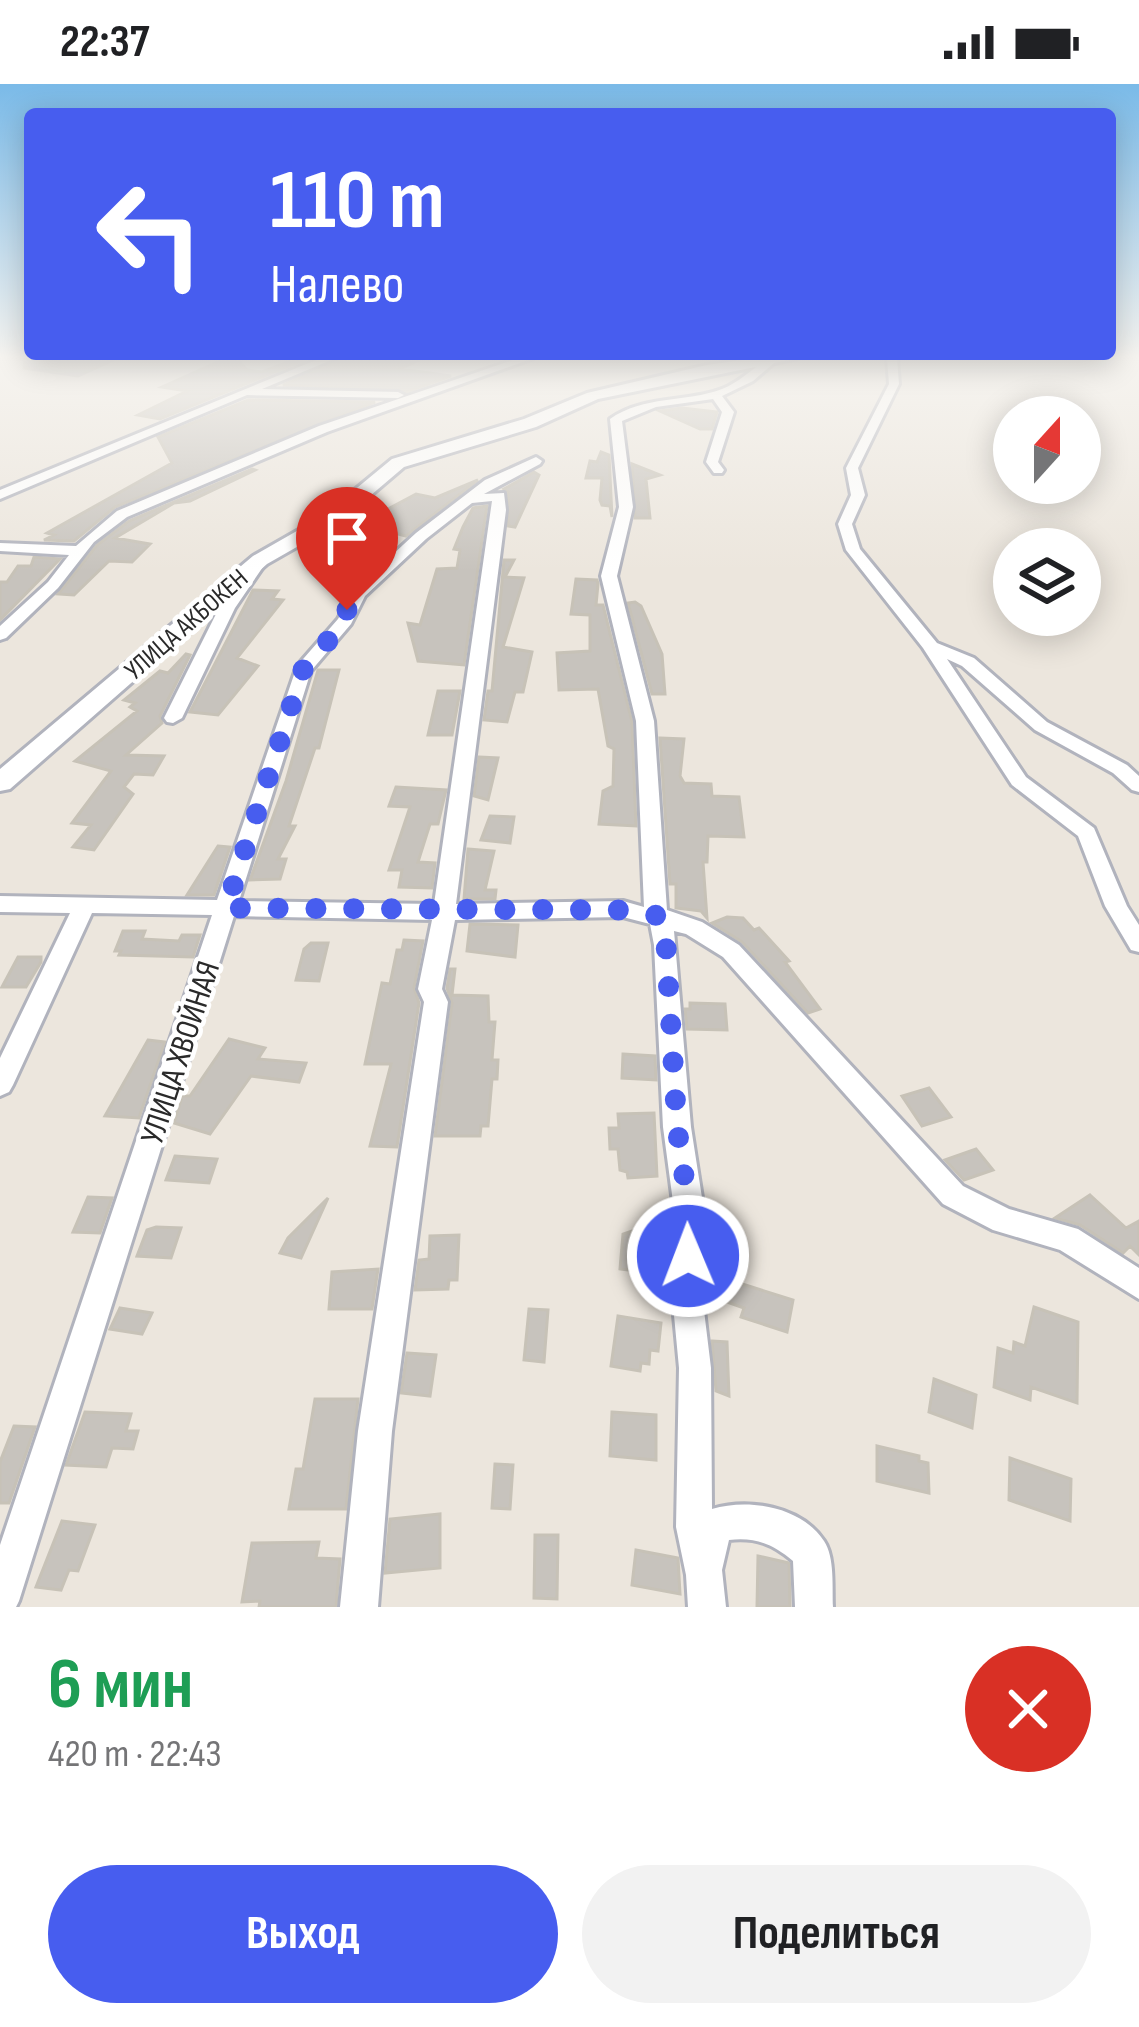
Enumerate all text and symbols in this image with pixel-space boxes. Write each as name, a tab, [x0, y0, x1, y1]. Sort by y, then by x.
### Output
text: 22:37	[60, 15, 149, 70]
text: 110 m	[270, 151, 445, 252]
icon: left	[72, 156, 228, 312]
text: Налево	[270, 253, 404, 318]
north arrow	[993, 396, 1101, 504]
map controls	[993, 396, 1101, 636]
pin	[296, 487, 398, 610]
icon: arrive	[314, 505, 380, 571]
button: layers	[993, 528, 1101, 636]
street label: УЛИЦА АКБОКЕН	[118, 563, 255, 687]
street label: УЛИЦА ХВОЙНАЯ	[133, 956, 229, 1149]
position arrow	[625, 1193, 751, 1319]
text: 6 мин	[48, 1642, 193, 1729]
button: close	[965, 1646, 1091, 1772]
text: 420 m · 22:43	[48, 1731, 222, 1778]
button: Выход	[48, 1865, 558, 2003]
button: Поделиться	[582, 1865, 1091, 2003]

